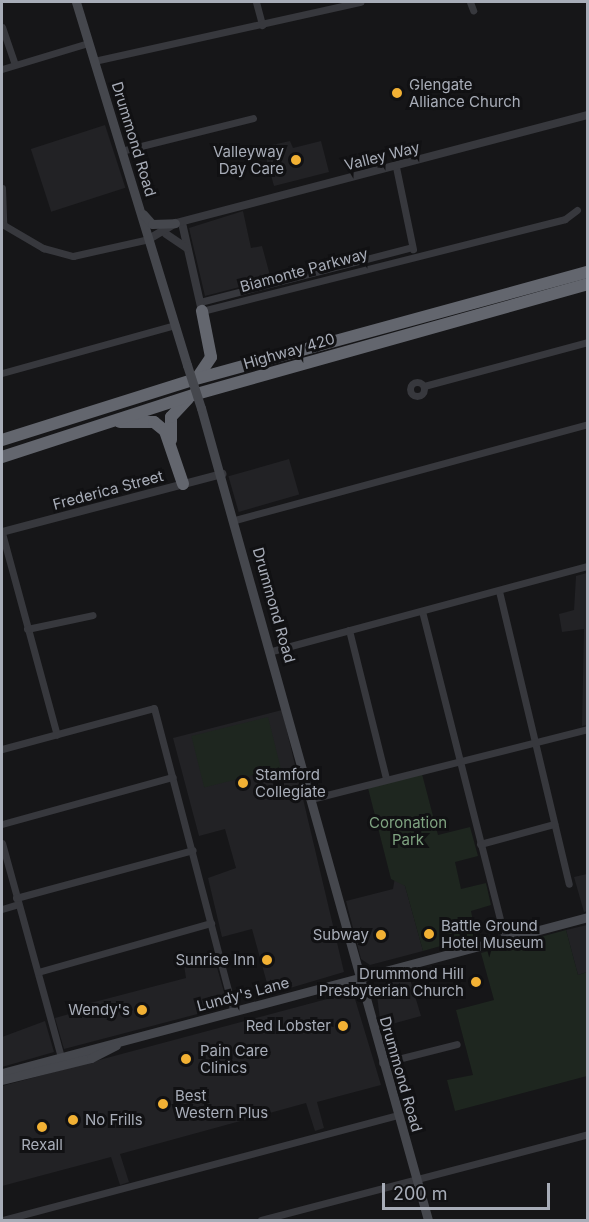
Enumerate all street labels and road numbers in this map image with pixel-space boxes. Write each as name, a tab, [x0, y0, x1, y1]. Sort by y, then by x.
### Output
street label: Drummond Road	[108, 79, 160, 199]
street label: Valley Way	[342, 138, 422, 174]
street label: Biamonte Parkway	[238, 244, 370, 296]
street label: Highway 420	[241, 329, 337, 373]
street label: Frederica Street	[51, 467, 165, 513]
street label: Drummond Road	[249, 545, 299, 665]
street label: Lundy's Lane	[195, 973, 291, 1015]
street label: Drummond Road	[376, 1014, 426, 1134]

